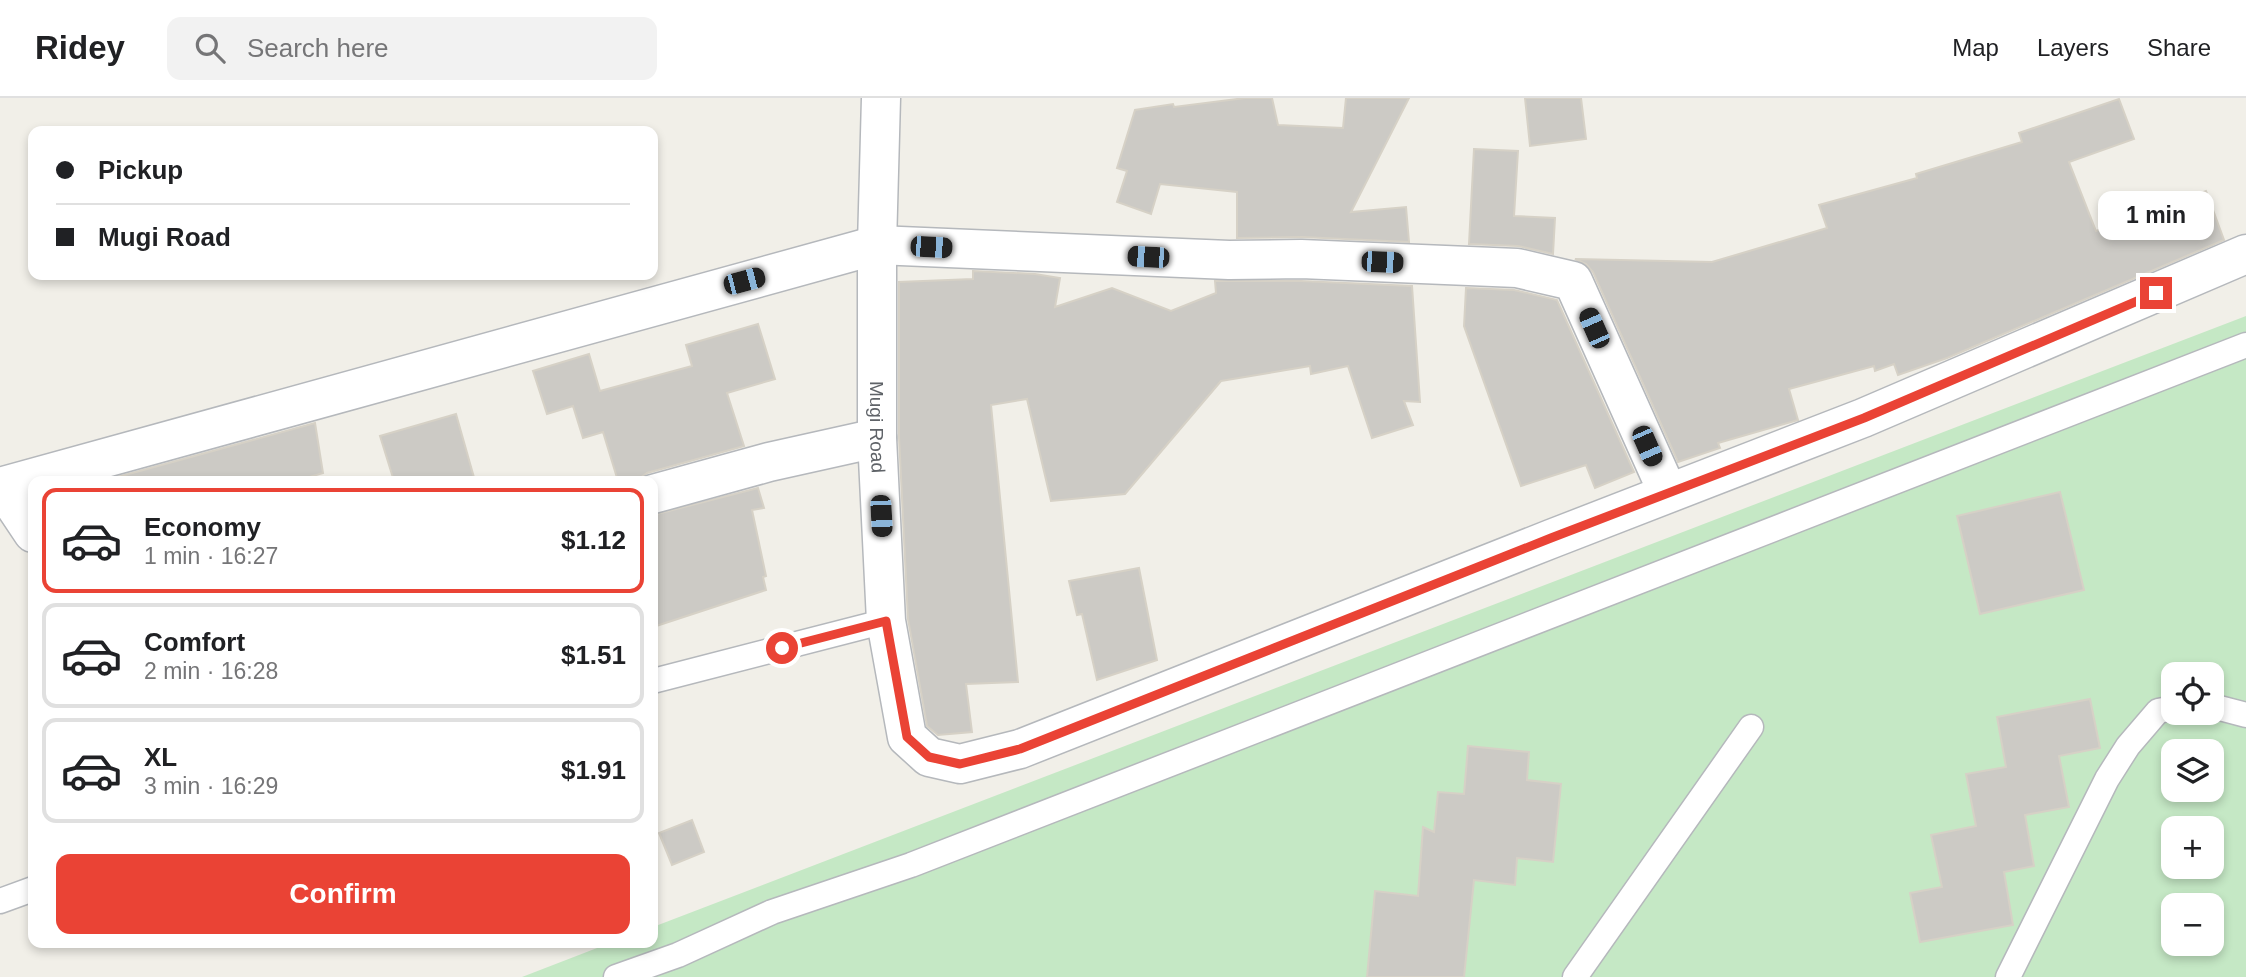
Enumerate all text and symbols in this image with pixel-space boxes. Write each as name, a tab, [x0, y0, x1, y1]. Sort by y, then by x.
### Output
search box	[167, 17, 657, 80]
text: Ridey	[35, 29, 125, 66]
icon: search	[191, 29, 229, 67]
text: Search here	[247, 33, 389, 63]
text: Map	[1952, 34, 1999, 61]
text: Layers	[2037, 34, 2109, 61]
text: Share	[2147, 34, 2211, 61]
text: Pickup	[98, 155, 183, 185]
callout: 1 min	[2098, 192, 2214, 240]
text: 1 min	[2126, 202, 2186, 228]
text: Mugi Road	[98, 222, 231, 252]
car	[910, 235, 953, 259]
car	[1127, 245, 1170, 269]
car	[1361, 251, 1404, 273]
car	[721, 265, 768, 297]
route end	[2140, 277, 2172, 309]
car	[1576, 305, 1613, 351]
street label: Mugi Road	[866, 381, 889, 473]
car	[1629, 423, 1666, 469]
car	[870, 494, 893, 538]
icon: car	[60, 509, 123, 572]
text: Economy	[144, 512, 261, 542]
text: $1.12	[561, 525, 626, 555]
text: 1 min · 16:27	[144, 543, 278, 569]
icon: car	[60, 624, 123, 687]
text: Comfort	[144, 627, 245, 657]
route start	[766, 632, 798, 664]
text: $1.51	[561, 640, 626, 670]
text: 2 min · 16:28	[144, 658, 278, 684]
map controls	[2161, 662, 2224, 956]
button: locate	[2161, 662, 2224, 725]
icon: car	[60, 739, 123, 802]
button: layers	[2161, 739, 2224, 802]
text: XL	[144, 742, 177, 772]
text: $1.91	[561, 755, 626, 785]
text: 3 min · 16:29	[144, 773, 278, 799]
button: +	[2161, 816, 2224, 879]
button: Confirm	[56, 854, 630, 934]
button: −	[2161, 893, 2224, 956]

